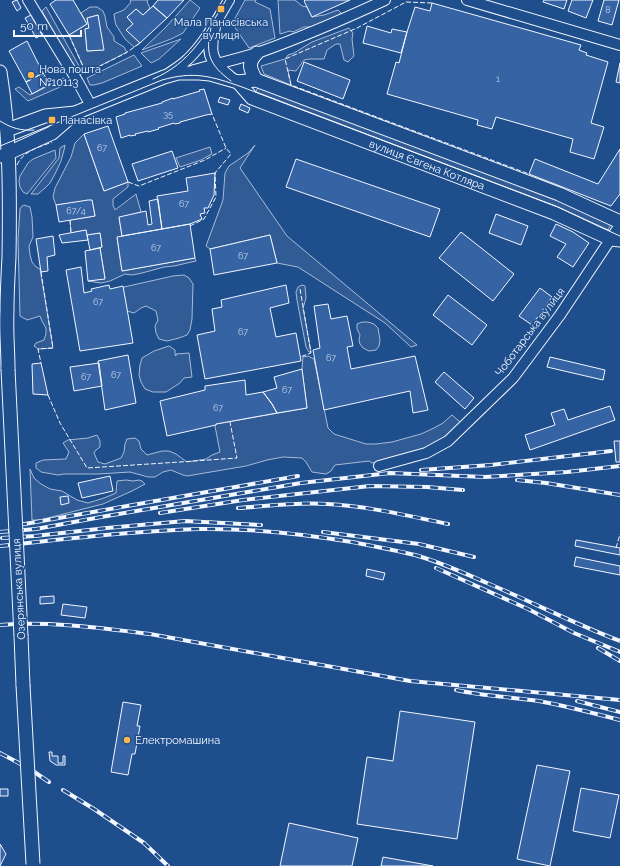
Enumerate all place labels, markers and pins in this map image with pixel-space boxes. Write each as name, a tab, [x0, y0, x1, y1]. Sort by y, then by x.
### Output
marker: Мала Панасівська вулиця	[216, 4, 226, 14]
place label: Мала Панасівська вулиця	[174, 16, 268, 42]
place label: Нова пошта №10113	[39, 63, 101, 89]
marker: Нова пошта №10113	[26, 70, 36, 80]
place label: Панасівка	[60, 114, 112, 127]
marker: Панасівка	[47, 115, 57, 125]
place label: Електромашина	[135, 734, 220, 747]
marker: Електромашина	[122, 735, 132, 745]

